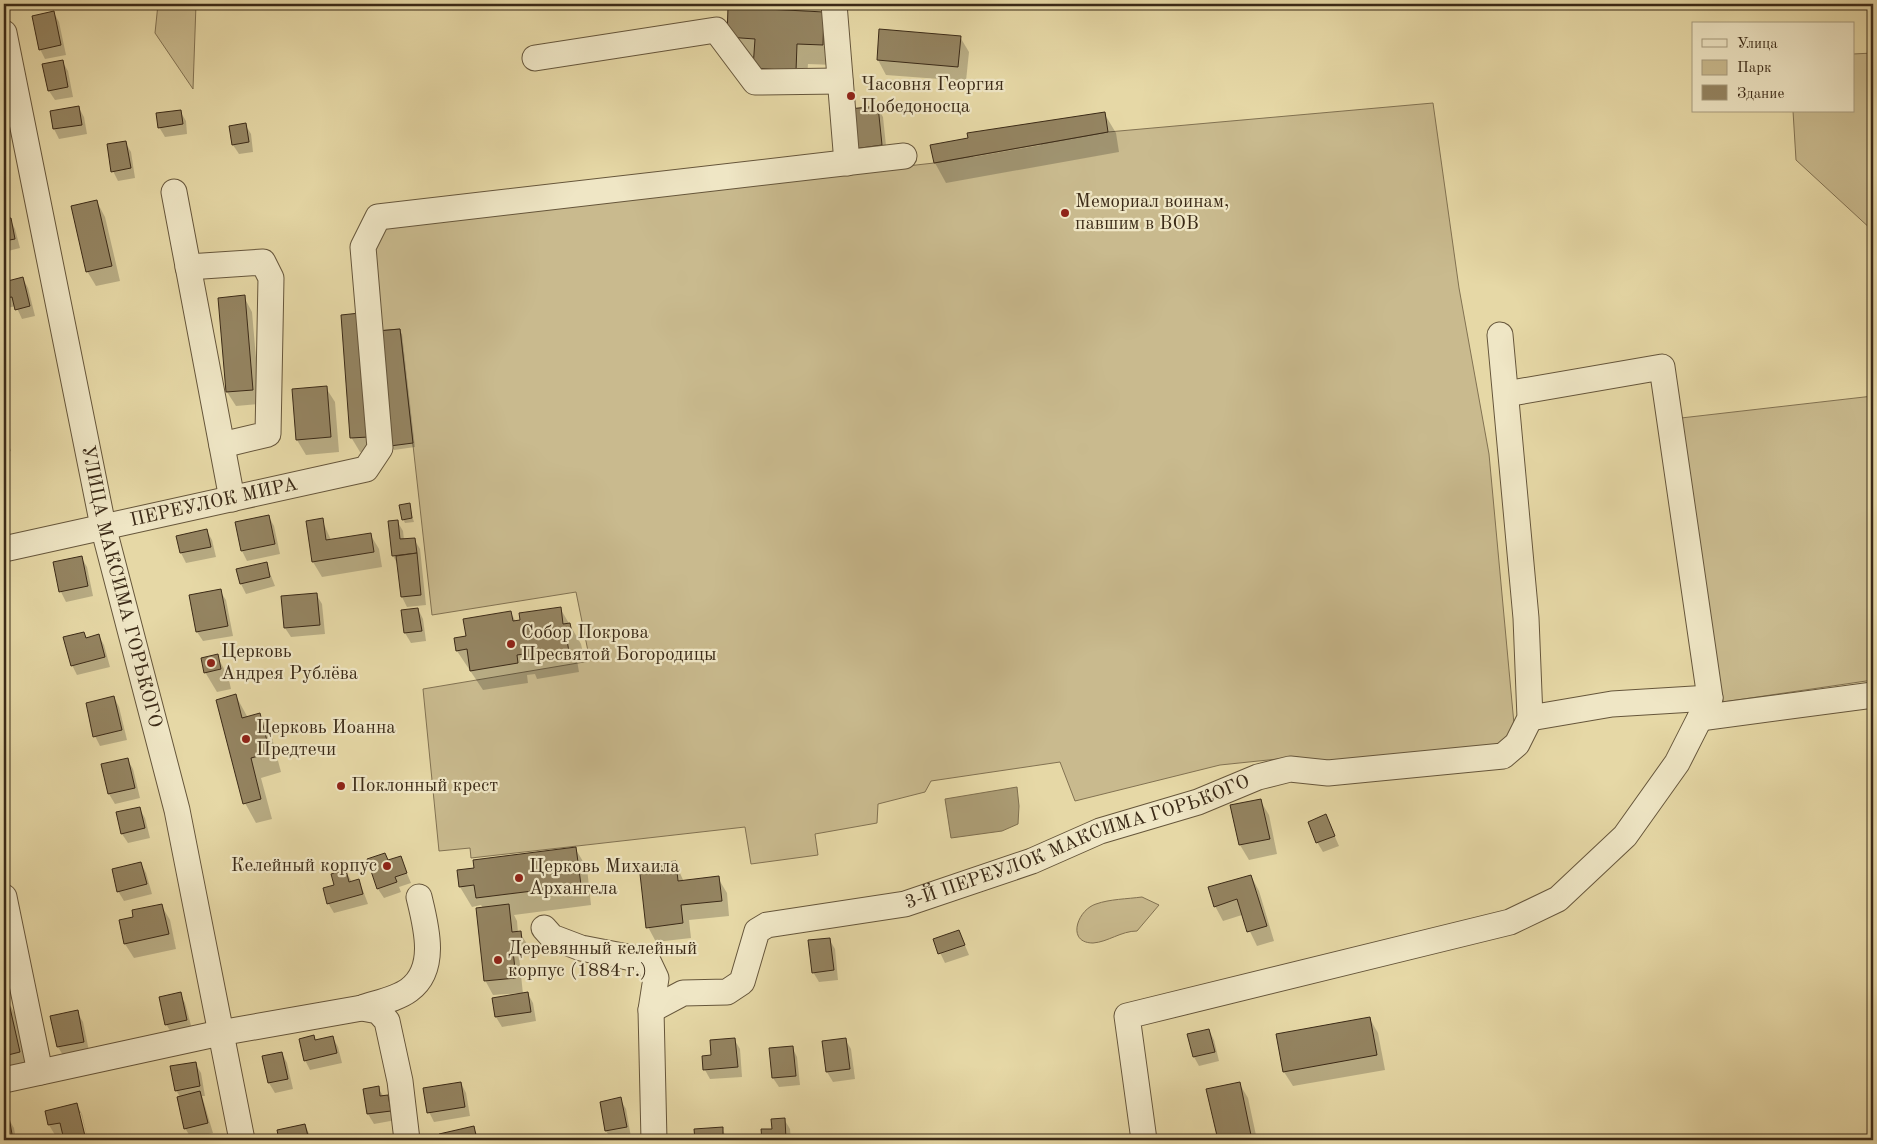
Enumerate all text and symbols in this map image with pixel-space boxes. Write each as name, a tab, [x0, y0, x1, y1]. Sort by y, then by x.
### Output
legend	[1692, 22, 1854, 112]
text: Улица	[1737, 37, 1778, 52]
text: Парк	[1737, 61, 1772, 76]
place label: Часовня Георгия Победоносца	[861, 76, 1004, 117]
text: Здание	[1737, 87, 1784, 102]
marker: Часовня Георгия Победоносца	[845, 90, 857, 102]
place label: Мемориал воинам, павшим в ВОВ	[1075, 193, 1229, 234]
marker: Мемориал воинам, павшим в ВОВ	[1059, 207, 1071, 219]
street label: УЛИЦА МАКСИМА ГОРЬКОГО	[78, 444, 165, 730]
street label: ПЕРЕУЛОК МИРА	[128, 475, 300, 530]
place label: Собор Покрова Пресвятой Богородицы	[521, 624, 717, 665]
marker: Собор Покрова Пресвятой Богородицы	[505, 638, 517, 650]
place label: Церковь Андрея Рублёва	[221, 643, 359, 684]
marker: Церковь Андрея Рублёва	[205, 657, 217, 669]
place label: Церковь Иоанна Предтечи	[256, 719, 396, 760]
marker: Церковь Иоанна Предтечи	[240, 733, 252, 745]
street label: 3-Й ПЕРЕУЛОК МАКСИМА ГОРЬКОГО	[903, 772, 1253, 913]
place label: Поклонный крест	[351, 777, 498, 796]
marker: Поклонный крест	[335, 780, 347, 792]
place label: Келейный корпус	[231, 857, 377, 876]
place label: Церковь Михаила Архангела	[529, 858, 680, 899]
marker: Келейный корпус	[381, 860, 393, 872]
marker: Церковь Михаила Архангела	[513, 872, 525, 884]
place label: Деревянный келейный корпус (1884 г.)	[508, 940, 697, 981]
marker: Деревянный келейный корпус (1884 г.)	[492, 954, 504, 966]

